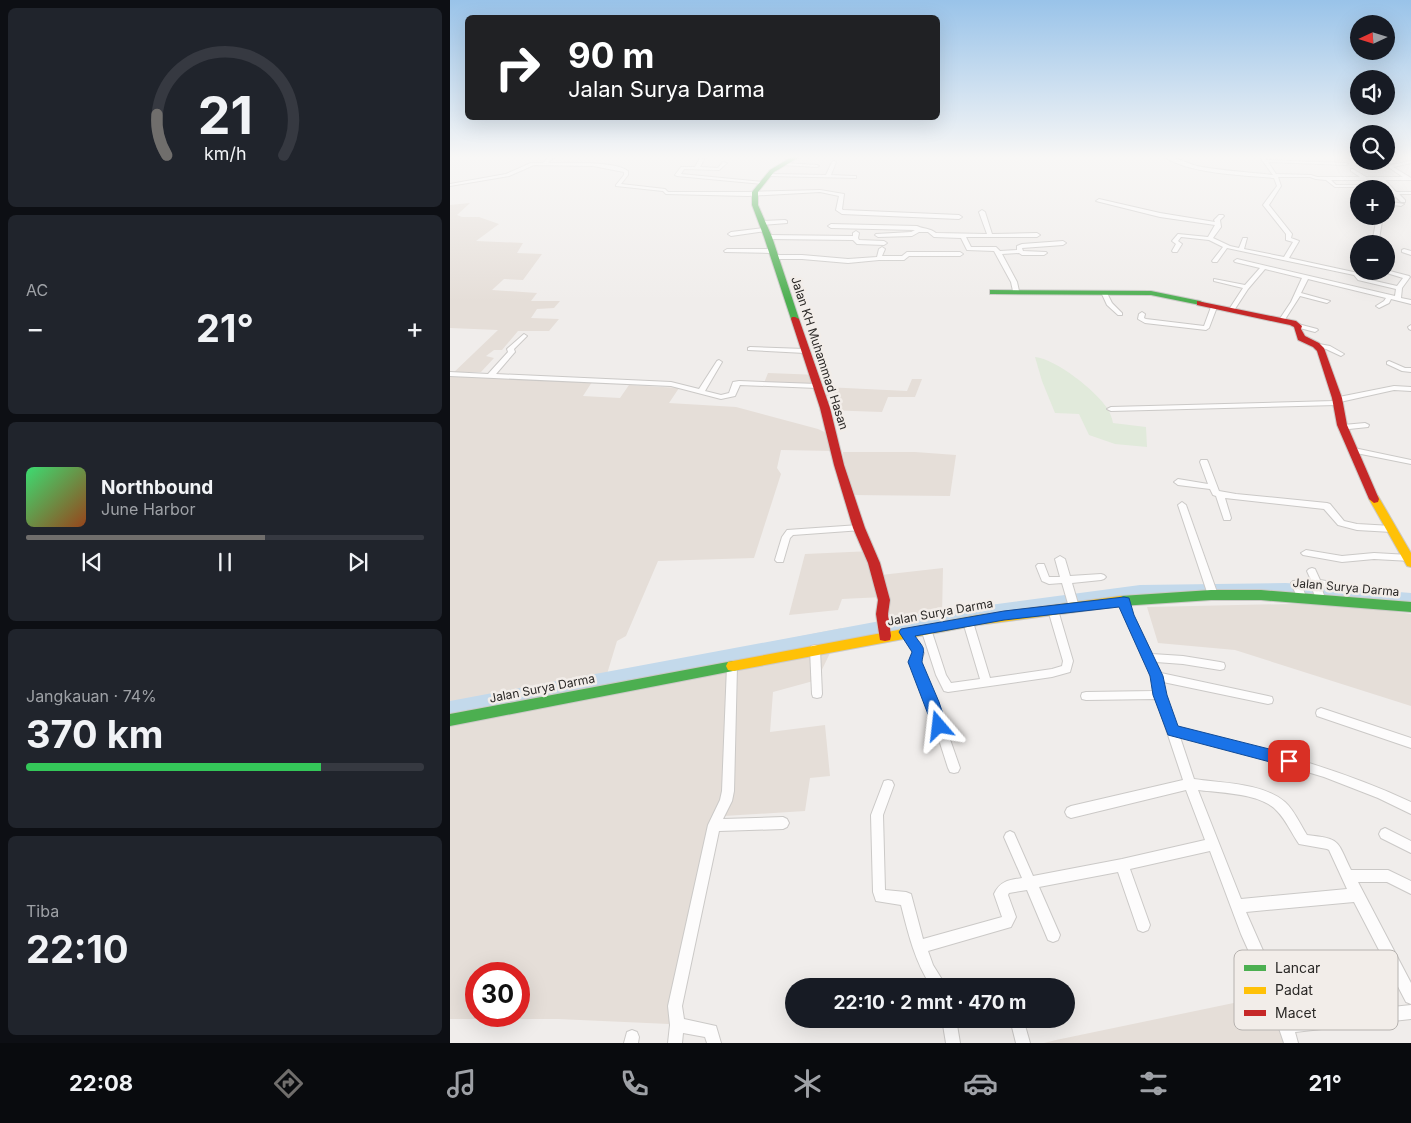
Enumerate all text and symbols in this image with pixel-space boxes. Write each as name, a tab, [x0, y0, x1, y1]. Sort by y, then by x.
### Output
north arrow	[1350, 15, 1395, 60]
map controls	[1350, 15, 1395, 280]
text: 90 m	[568, 34, 655, 76]
icon: right	[485, 35, 550, 100]
button: sound	[1350, 70, 1395, 115]
text: Jalan Surya Darma	[568, 76, 765, 102]
text: 21	[197, 84, 253, 147]
button: search	[1350, 125, 1395, 170]
text: km/h	[204, 143, 246, 164]
button: +	[1350, 180, 1395, 225]
button: −	[1350, 235, 1395, 280]
street label: Jalan KH Muhammad Hasan	[788, 275, 852, 431]
text: AC	[26, 280, 48, 300]
text: 21°	[196, 305, 254, 351]
text: −	[26, 311, 45, 345]
text: +	[405, 311, 424, 345]
text: Northbound	[101, 476, 213, 499]
text: June Harbor	[101, 499, 195, 519]
icon: previous	[78, 548, 106, 576]
icon: pause	[211, 548, 239, 576]
icon: next	[344, 548, 372, 576]
street label: Jalan Surya Darma	[1292, 575, 1400, 599]
street label: Jalan Surya Darma	[886, 595, 994, 629]
street label: Jalan Surya Darma	[488, 670, 596, 706]
text: Jangkauan · 74%	[26, 686, 157, 706]
position arrow	[912, 699, 964, 751]
text: 370 km	[26, 711, 163, 757]
pin	[1268, 740, 1310, 782]
icon: arrive	[1275, 747, 1303, 775]
text: Tiba	[26, 901, 59, 921]
text: 22:10	[26, 926, 129, 972]
legend	[1234, 950, 1398, 1030]
text: Lancar	[1275, 959, 1320, 976]
speed limit sign: 30	[465, 962, 530, 1027]
text: Padat	[1275, 981, 1313, 998]
text: 22:10 · 2 mnt · 470 m	[834, 991, 1026, 1014]
text: Macet	[1275, 1004, 1317, 1021]
icon: directions	[271, 1066, 306, 1101]
icon: music	[444, 1066, 479, 1101]
icon: phone	[617, 1066, 652, 1101]
icon: climate	[790, 1066, 825, 1101]
icon: car	[963, 1066, 998, 1101]
icon: filters	[1136, 1066, 1171, 1101]
text: 22:08	[69, 1070, 133, 1096]
text: 21°	[1309, 1070, 1342, 1096]

